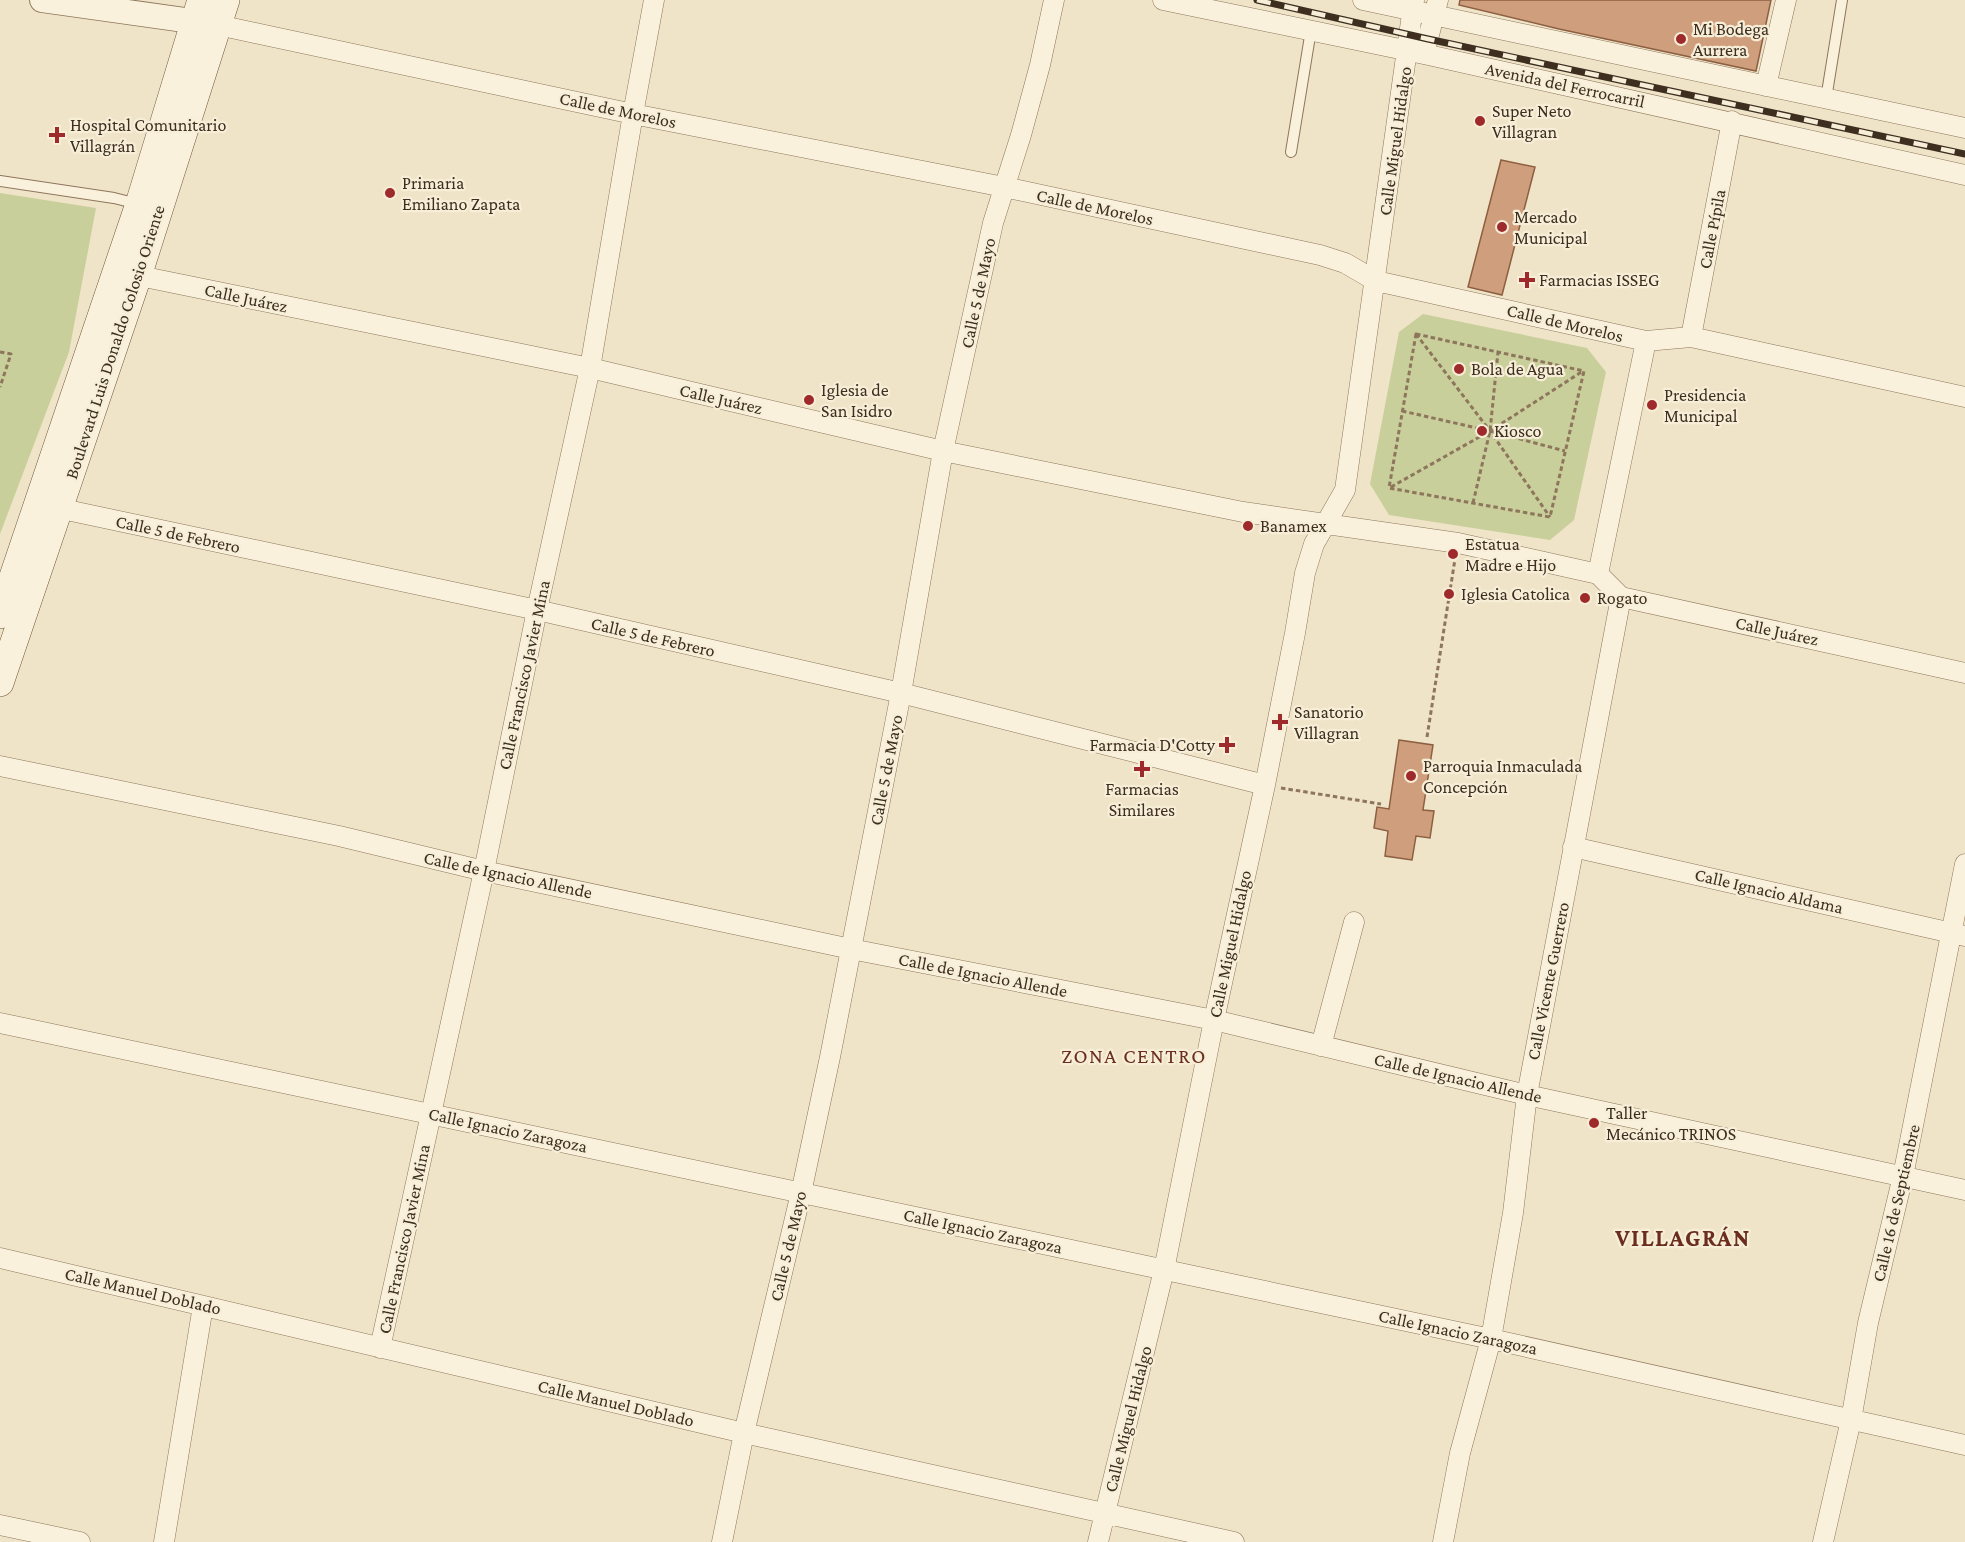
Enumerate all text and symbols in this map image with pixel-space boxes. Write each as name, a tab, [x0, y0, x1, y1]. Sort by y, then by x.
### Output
place label: Mi Bodega Aurrera	[1693, 19, 1769, 60]
marker: Mi Bodega Aurrera	[1674, 32, 1688, 46]
street label: Avenida del Ferrocarril	[1483, 58, 1647, 112]
street label: Calle Miguel Hidalgo	[1375, 65, 1415, 217]
street label: Calle de Morelos	[558, 88, 678, 132]
place label: Super Neto Villagran	[1492, 101, 1572, 142]
marker: Super Neto Villagran	[1473, 114, 1487, 128]
place label: Hospital Comunitario Villagrán	[70, 115, 226, 156]
marker: Hospital Comunitario Villagrán	[48, 126, 66, 144]
place label: Primaria Emiliano Zapata	[402, 173, 520, 214]
street label: Calle de Morelos	[1035, 185, 1155, 229]
marker: Primaria Emiliano Zapata	[383, 186, 397, 200]
street label: Calle Pípila	[1694, 188, 1730, 270]
street label: Boulevard Luis Donaldo Colosio Oriente	[61, 202, 169, 482]
place label: Mercado Municipal	[1514, 207, 1588, 248]
marker: Mercado Municipal	[1495, 220, 1509, 234]
street label: Calle 5 de Mayo	[957, 236, 999, 350]
place label: Farmacias ISSEG	[1539, 270, 1659, 290]
marker: Farmacias ISSEG	[1520, 273, 1534, 287]
street label: Calle Juárez	[203, 279, 290, 317]
street label: Calle de Morelos	[1505, 300, 1625, 346]
place label: Bola de Agua	[1471, 359, 1564, 379]
marker: Bola de Agua	[1452, 362, 1466, 376]
street label: Calle Juárez	[678, 380, 765, 418]
place label: Iglesia de San Isidro	[821, 380, 893, 421]
place label: Presidencia Municipal	[1664, 385, 1746, 426]
marker: Iglesia de San Isidro	[802, 393, 816, 407]
marker: Presidencia Municipal	[1645, 398, 1659, 412]
place label: Kiosco	[1494, 421, 1541, 441]
marker: Kiosco	[1475, 424, 1489, 438]
street label: Calle 5 de Febrero	[114, 511, 242, 557]
place label: Banamex	[1260, 516, 1327, 536]
marker: Banamex	[1241, 519, 1255, 533]
place label: Estatua Madre e Hijo	[1465, 534, 1556, 576]
marker: Estatua Madre e Hijo	[1446, 547, 1460, 561]
street label: Calle Francisco Javier Mina	[494, 578, 554, 772]
place label: Iglesia Catolica	[1461, 584, 1570, 604]
marker: Iglesia Catolica	[1442, 587, 1456, 601]
place label: Rogato	[1597, 588, 1647, 608]
marker: Rogato	[1578, 591, 1592, 605]
street label: Calle Juárez	[1734, 612, 1821, 650]
street label: Calle 5 de Febrero	[589, 613, 717, 661]
place label: Sanatorio Villagran	[1294, 702, 1364, 743]
street label: Calle 5 de Mayo	[865, 713, 907, 827]
marker: Sanatorio Villagran	[1271, 713, 1289, 731]
place label: Farmacia D'Cotty	[1089, 735, 1216, 755]
marker: Farmacia D'Cotty	[1220, 738, 1234, 752]
place label: Parroquia Inmaculada Concepción	[1423, 756, 1582, 797]
marker: Farmacias Similares	[1135, 762, 1149, 776]
marker: Parroquia Inmaculada Concepción	[1404, 769, 1418, 783]
place label: Farmacias Similares	[1105, 779, 1179, 820]
street label: Calle de Ignacio Allende	[422, 847, 594, 903]
street label: Calle Ignacio Aldama	[1693, 864, 1845, 918]
street label: Calle Miguel Hidalgo	[1205, 868, 1255, 1020]
street label: Calle Vicente Guerrero	[1523, 900, 1573, 1062]
street label: Calle de Ignacio Allende	[897, 949, 1069, 1001]
district label: ZONA CENTRO	[1061, 1044, 1207, 1068]
street label: Calle de Ignacio Allende	[1372, 1049, 1544, 1107]
street label: Calle Ignacio Zaragoza	[427, 1103, 589, 1157]
place label: Taller Mecánico TRINOS	[1606, 1103, 1736, 1144]
marker: Taller Mecánico TRINOS	[1587, 1116, 1601, 1130]
street label: Calle 16 de Septiembre	[1868, 1122, 1924, 1284]
street label: Calle Francisco Javier Mina	[374, 1142, 434, 1336]
street label: Calle 5 de Mayo	[766, 1189, 810, 1303]
street label: Calle Ignacio Zaragoza	[902, 1204, 1064, 1258]
district label: VILLAGRÁN	[1614, 1224, 1751, 1251]
street label: Calle Manuel Doblado	[63, 1263, 223, 1319]
street label: Calle Ignacio Zaragoza	[1377, 1305, 1539, 1359]
street label: Calle Miguel Hidalgo	[1100, 1344, 1156, 1494]
street label: Calle Manuel Doblado	[536, 1375, 696, 1431]

